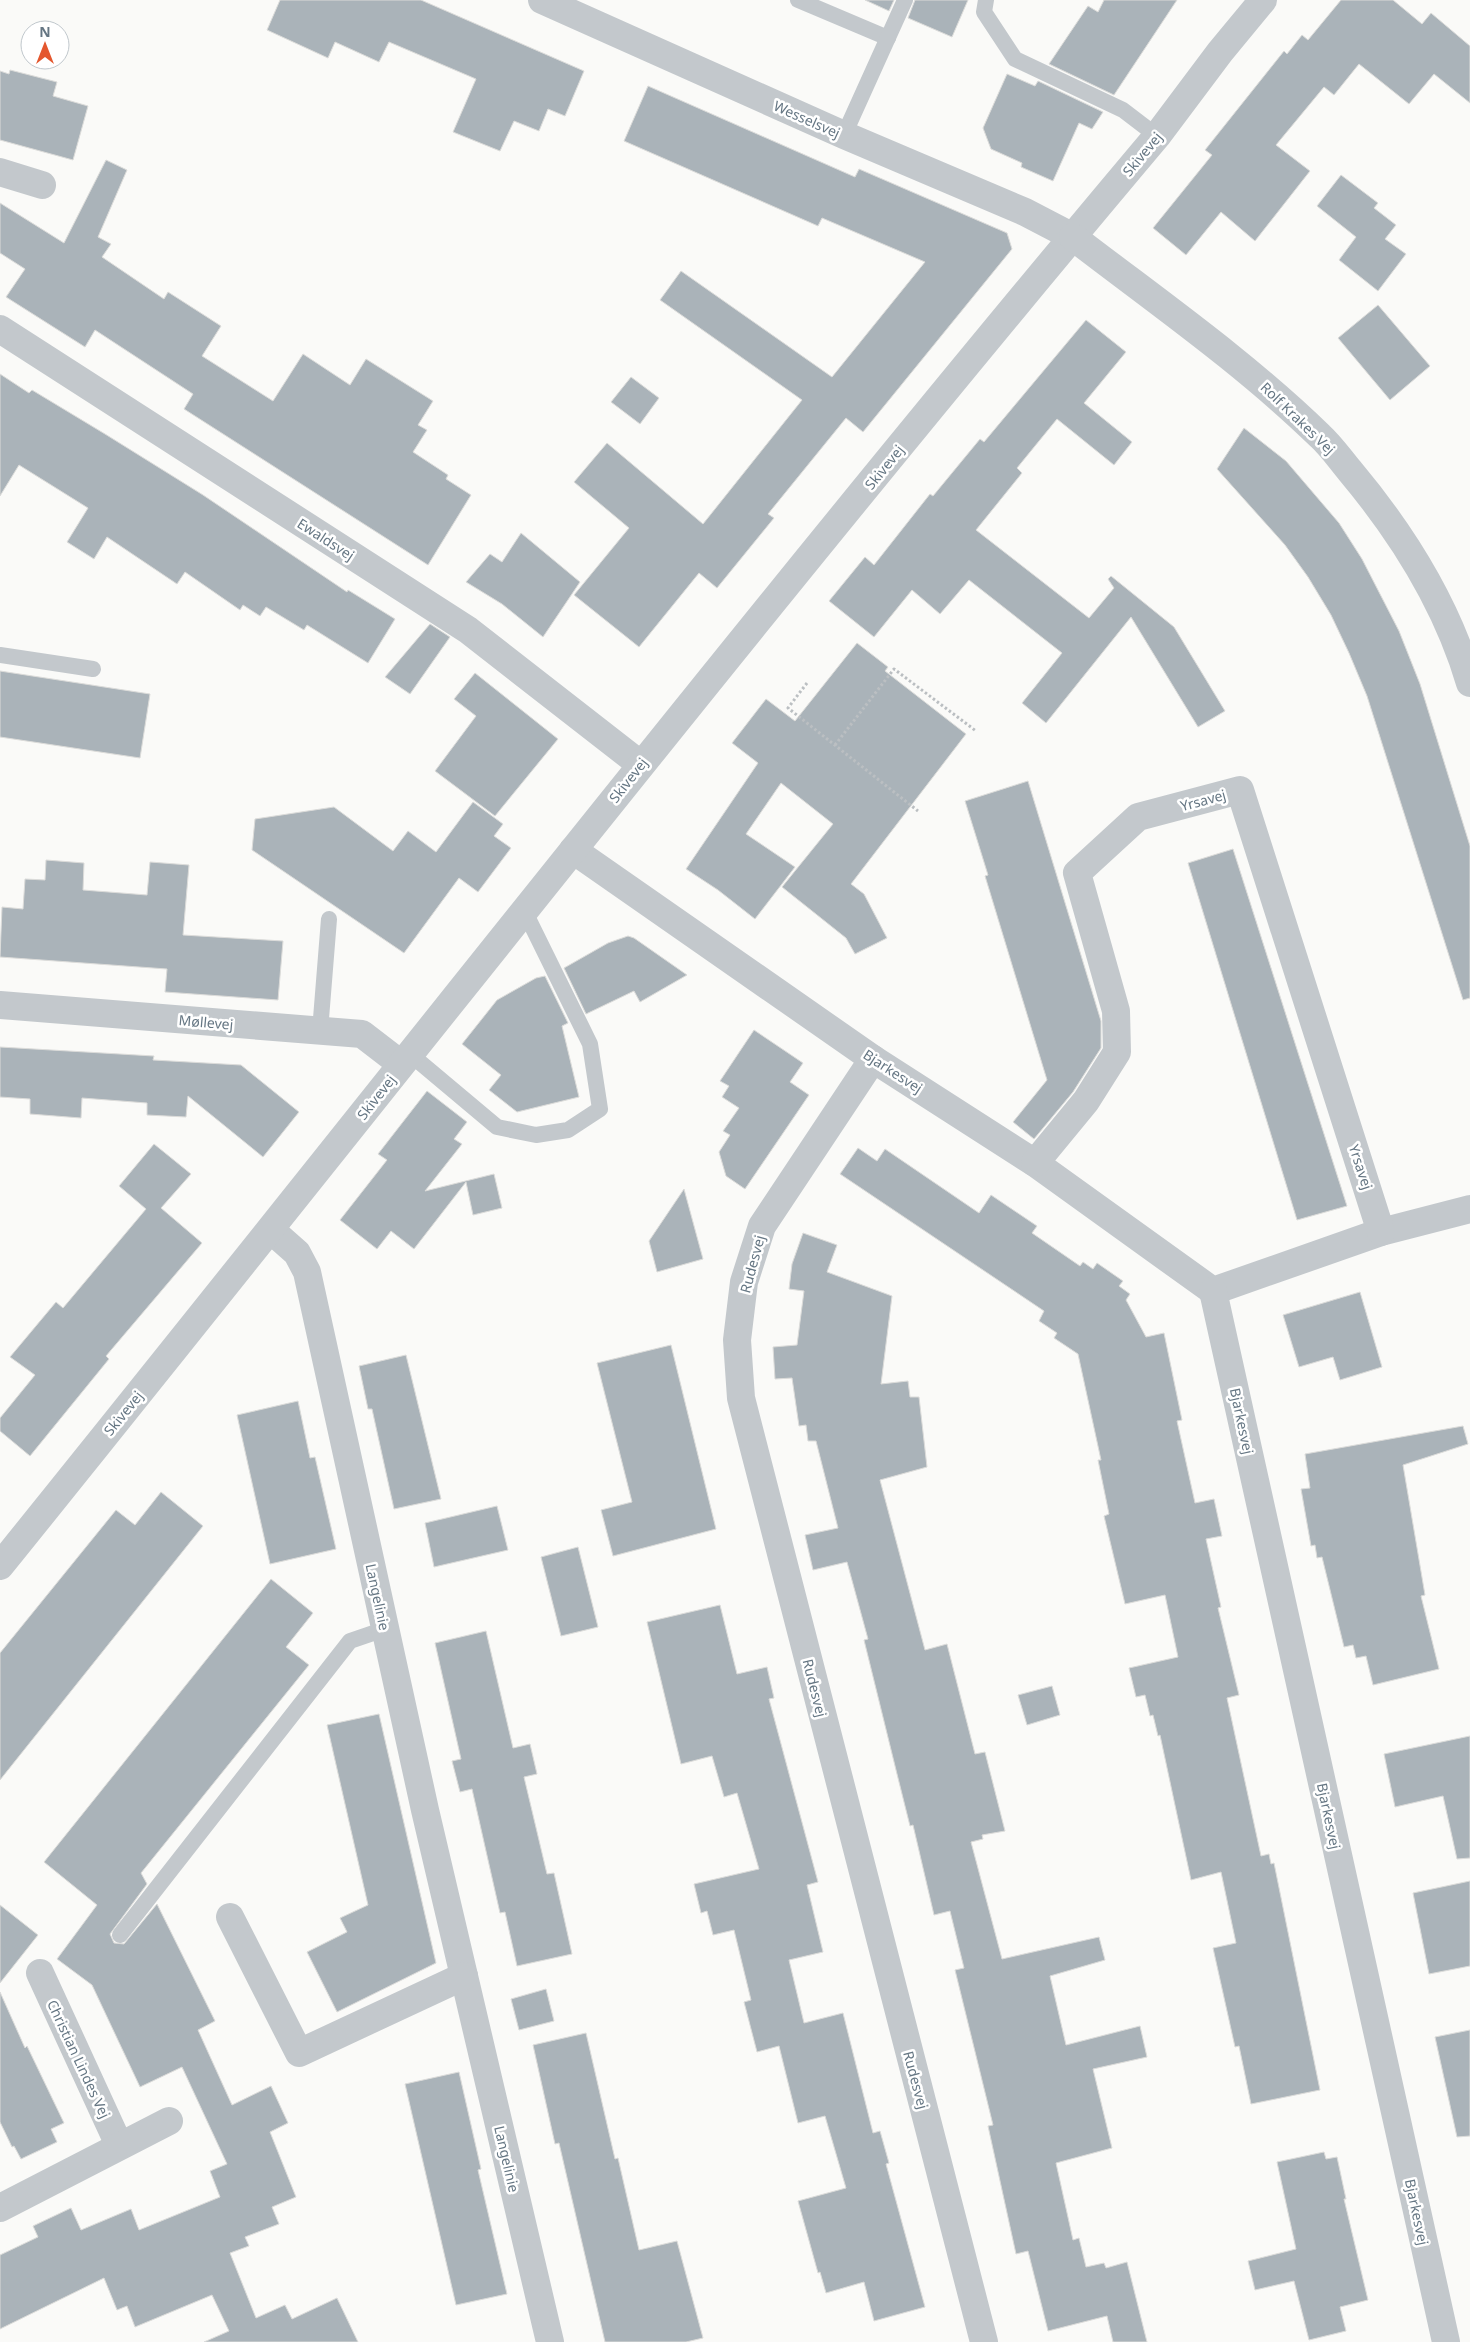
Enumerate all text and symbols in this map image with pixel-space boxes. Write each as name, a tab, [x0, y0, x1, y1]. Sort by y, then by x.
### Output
north arrow	[20, 20, 70, 70]
text: N	[39, 22, 51, 41]
street label: Wesselsvej	[771, 96, 843, 142]
street label: Skivevej	[1118, 128, 1166, 180]
street label: Rolf Krakes Vej	[1257, 378, 1339, 458]
street label: Skivevej	[860, 441, 908, 493]
street label: Ewaldsvej	[294, 514, 358, 564]
street label: Skivevej	[604, 754, 652, 806]
street label: Yrsavej	[1178, 785, 1228, 815]
street label: Møllevej	[178, 1010, 234, 1034]
street label: Bjarkesvej	[860, 1045, 926, 1097]
street label: Skivevej	[352, 1071, 400, 1123]
street label: Yrsavej	[1345, 1142, 1377, 1192]
street label: Rudesvej	[735, 1233, 769, 1295]
street label: Bjarkesvej	[1226, 1386, 1258, 1456]
street label: Skivevej	[99, 1387, 147, 1439]
street label: Langelinie	[362, 1562, 394, 1632]
street label: Rudesvej	[799, 1657, 831, 1719]
street label: Bjarkesvej	[1313, 1781, 1345, 1851]
street label: Christian Lindes Vej	[43, 1997, 115, 2121]
street label: Rudesvej	[899, 2049, 933, 2111]
street label: Langelinie	[490, 2124, 524, 2194]
street label: Bjarkesvej	[1401, 2177, 1433, 2247]

